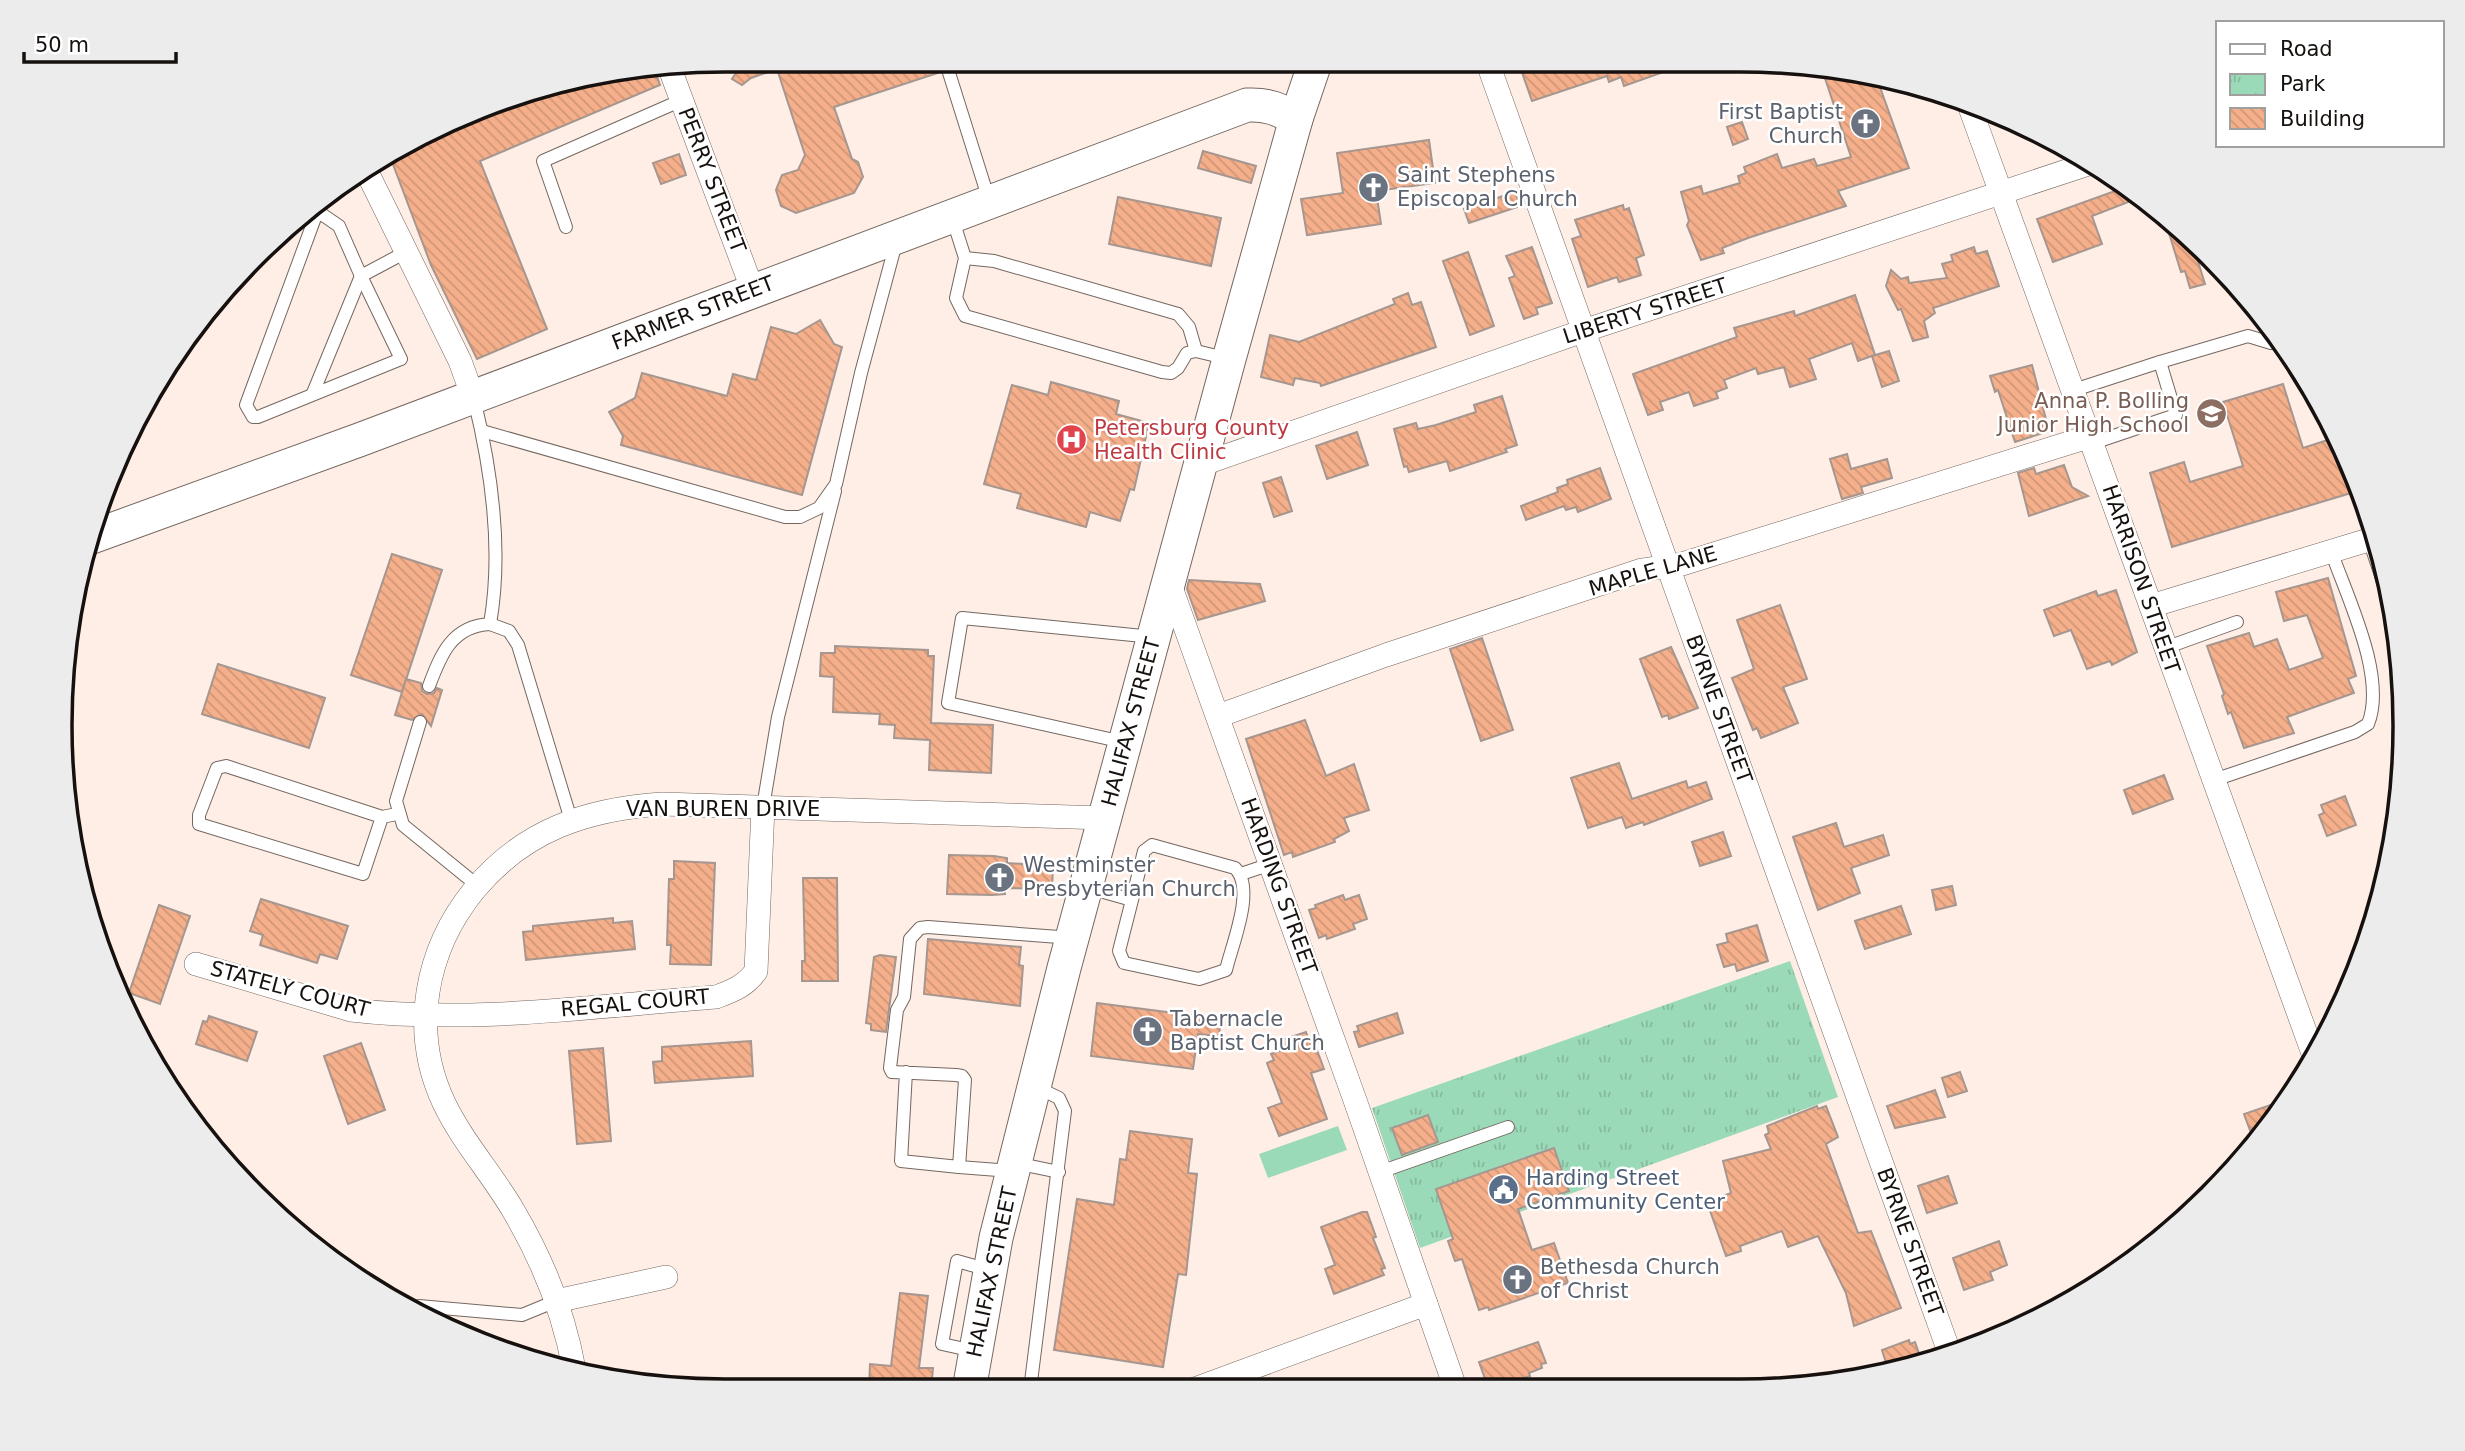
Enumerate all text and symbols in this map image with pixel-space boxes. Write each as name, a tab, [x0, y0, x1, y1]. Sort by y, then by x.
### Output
scale bar	[24, 21, 177, 65]
legend	[2216, 21, 2444, 147]
text: 50 m	[35, 33, 89, 57]
text: Road	[2280, 37, 2333, 61]
text: Park	[2280, 72, 2326, 96]
place label: First Baptist Church	[1718, 100, 1843, 148]
street label: PERRY STREET	[673, 104, 751, 256]
church icon: First Baptist Church	[1849, 107, 1883, 141]
text: Building	[2280, 107, 2365, 131]
place label: Saint Stephens Episcopal Church	[1397, 163, 1578, 211]
church icon: Saint Stephens Episcopal Church	[1357, 170, 1391, 204]
street label: FARMER STREET	[608, 271, 778, 355]
street label: LIBERTY STREET	[1560, 273, 1730, 349]
place label: Anna P. Bolling Junior High School	[1996, 389, 2189, 437]
school or university icon: Anna P. Bolling Junior High School	[2195, 396, 2229, 430]
place label: Petersburg County Health Clinic	[1094, 416, 1289, 464]
hospital icon: Petersburg County Health Clinic	[1054, 423, 1088, 457]
street label: HARRISON STREET	[2097, 482, 2185, 677]
street label: MAPLE LANE	[1586, 541, 1720, 601]
street label: BYRNE STREET	[1681, 631, 1757, 787]
street label: HALIFAX STREET	[1097, 635, 1165, 809]
street label: HARDING STREET	[1236, 795, 1322, 978]
street label: VAN BUREN DRIVE	[626, 797, 820, 821]
place label: Westminster Presbyterian Church	[1023, 853, 1236, 901]
church icon: Westminster Presbyterian Church	[983, 860, 1017, 894]
street label: STATELY COURT	[208, 956, 373, 1022]
street label: REGAL COURT	[560, 985, 711, 1021]
place label: Tabernacle Baptist Church	[1169, 1007, 1325, 1055]
church icon: Tabernacle Baptist Church	[1130, 1014, 1164, 1048]
street label: BYRNE STREET	[1872, 1164, 1948, 1320]
place label: Harding Street Community Center	[1526, 1166, 1725, 1214]
public building icon: Harding Street Community Center	[1486, 1173, 1520, 1207]
street label: HALIFAX STREET	[962, 1184, 1022, 1359]
place label: Bethesda Church of Christ	[1540, 1255, 1720, 1303]
church icon: Bethesda Church of Christ	[1500, 1262, 1534, 1296]

